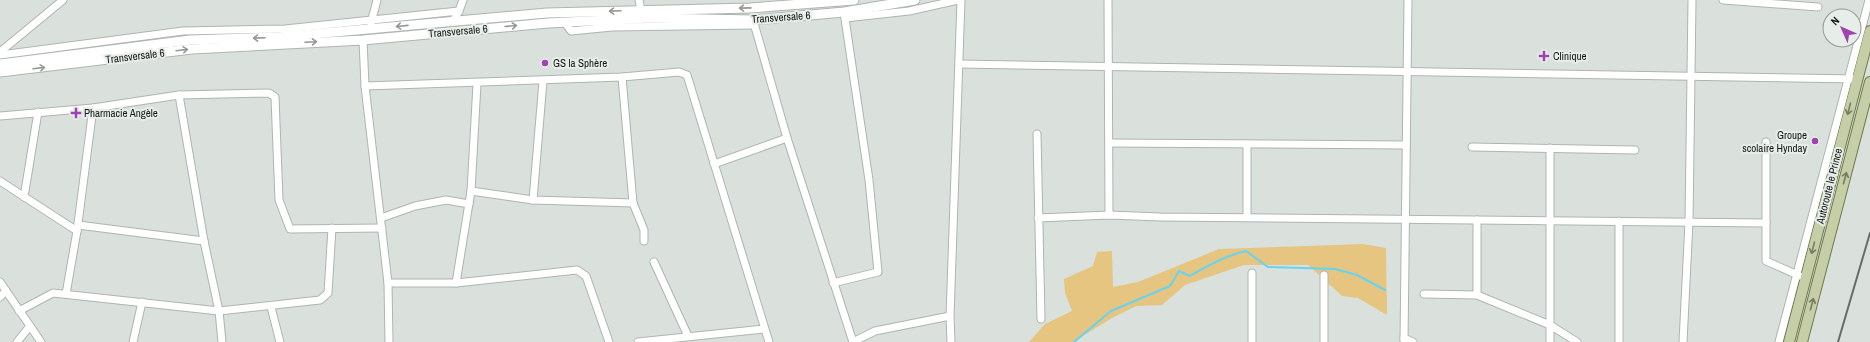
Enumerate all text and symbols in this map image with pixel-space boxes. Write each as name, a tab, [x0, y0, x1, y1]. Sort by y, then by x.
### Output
one-way arrow	[739, 4, 752, 12]
one-way arrow	[609, 7, 622, 15]
street label: Transversale 6	[751, 8, 811, 26]
north arrow	[1822, 8, 1862, 48]
text: N	[1828, 14, 1842, 28]
street label: Transversale 6	[428, 21, 488, 41]
one-way arrow	[396, 22, 409, 29]
one-way arrow	[504, 23, 517, 30]
one-way arrow	[253, 34, 266, 41]
one-way arrow	[304, 39, 317, 46]
street label: Transversale 6	[105, 45, 165, 67]
one-way arrow	[175, 46, 188, 54]
place label: Clinique	[1553, 49, 1587, 63]
marker: Clinique	[1538, 50, 1550, 62]
place label: GS la Sphère	[553, 56, 607, 70]
marker: GS la Sphère	[540, 58, 550, 68]
one-way arrow	[32, 64, 45, 72]
one-way arrow	[1845, 102, 1853, 115]
place label: Pharmacie Angèle	[84, 106, 158, 120]
marker: Pharmacie Angèle	[71, 108, 81, 118]
place label: Groupe scolaire Hynday	[1742, 128, 1807, 155]
marker: Groupe scolaire Hynday	[1810, 136, 1820, 146]
street label: Autoroute le Prince	[1813, 147, 1845, 226]
one-way arrow	[1842, 172, 1849, 185]
one-way arrow	[1809, 242, 1817, 255]
one-way arrow	[1809, 298, 1816, 311]

